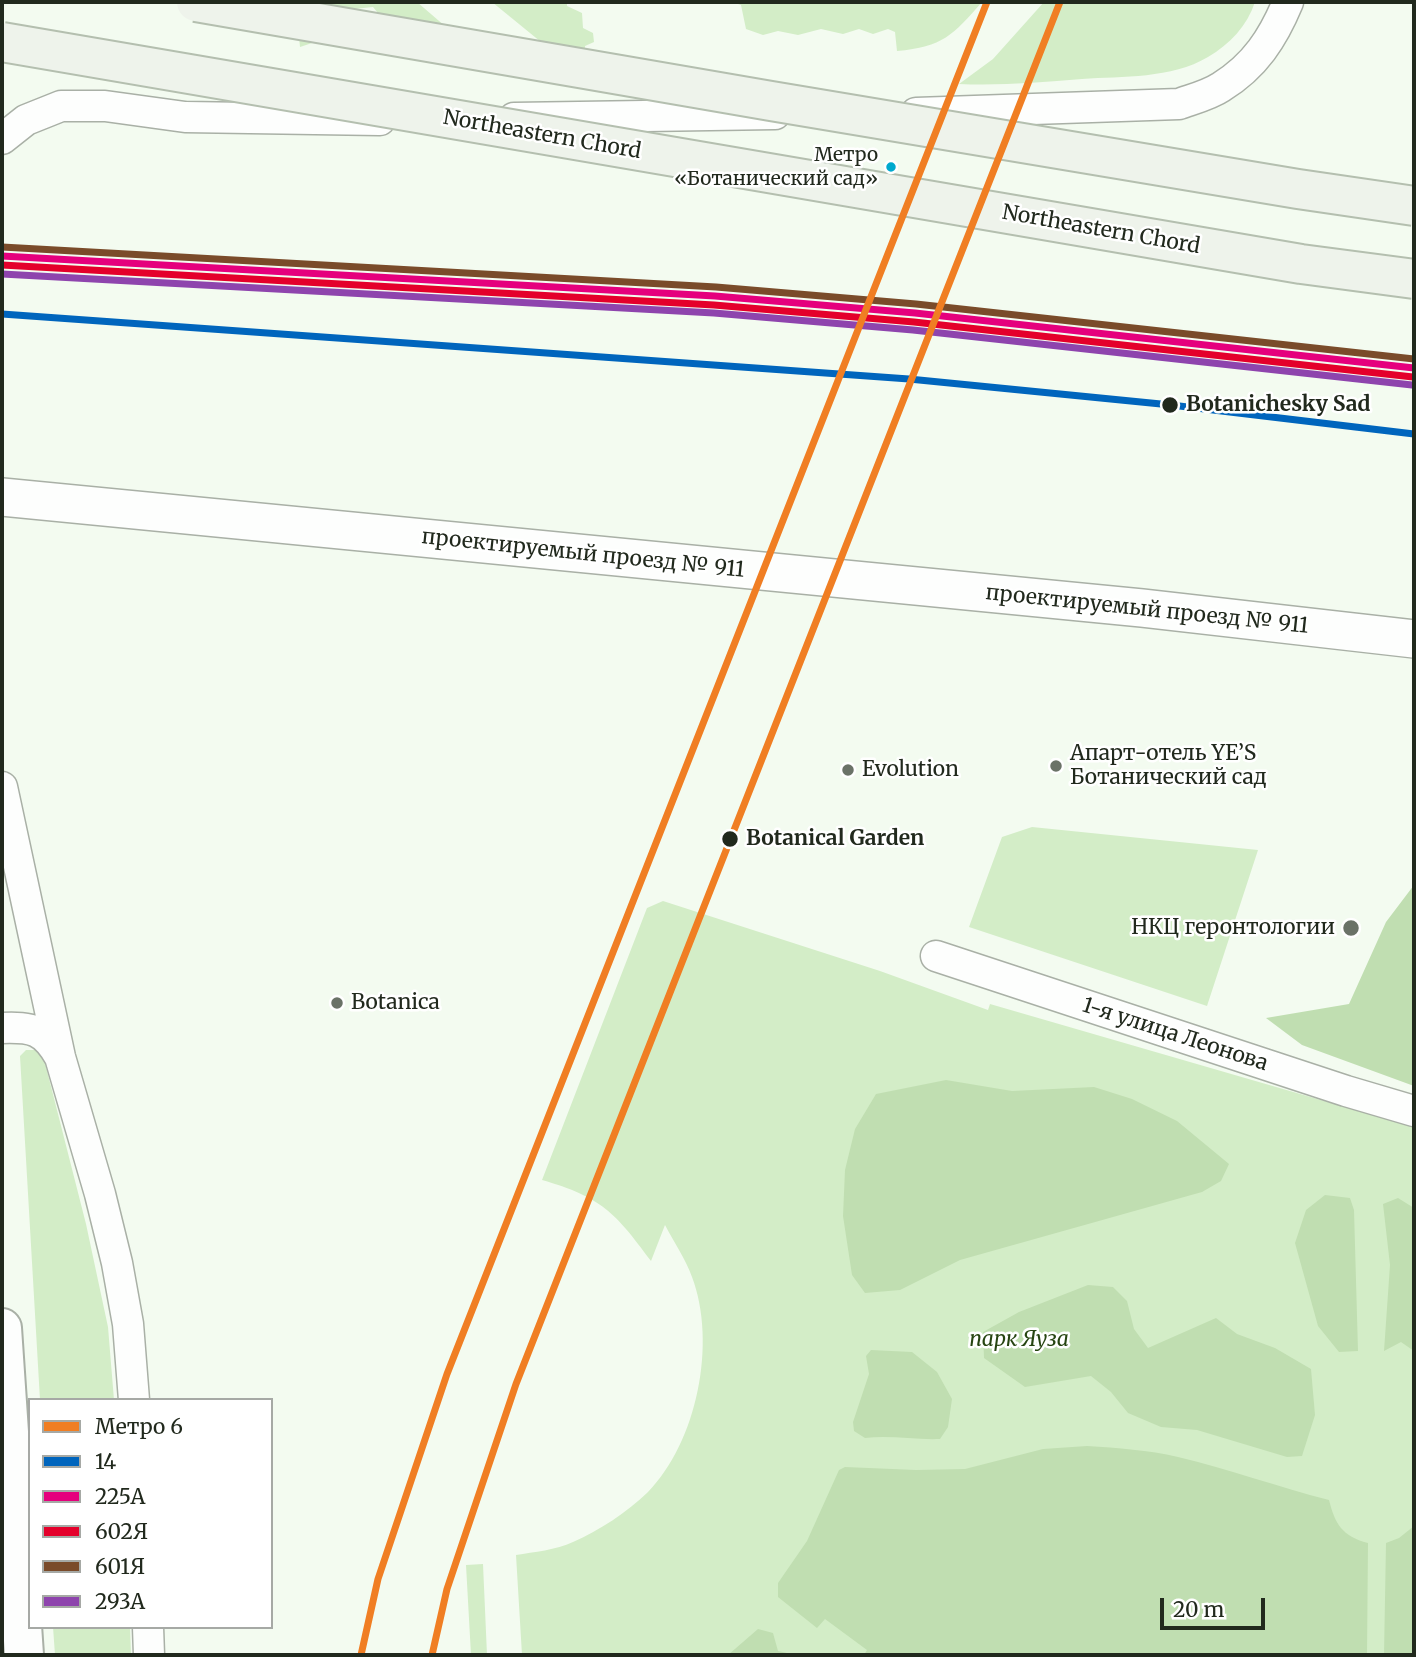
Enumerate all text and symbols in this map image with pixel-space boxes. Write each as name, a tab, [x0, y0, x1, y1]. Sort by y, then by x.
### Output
street label: Northeastern Chord	[441, 105, 643, 165]
place label: Метро «Ботанический сад»	[674, 145, 878, 189]
marker: Метро «Ботанический сад»	[884, 160, 898, 174]
street label: Northeastern Chord	[1000, 200, 1202, 260]
place label: Botanichesky Sad	[1186, 392, 1371, 418]
marker: Botanichesky Sad	[1160, 395, 1180, 415]
street label: проектируемый проезд № 911	[420, 525, 746, 583]
street label: проектируемый проезд № 911	[984, 581, 1310, 639]
place label: Апарт-отель YE’S Ботанический сад	[1070, 741, 1267, 791]
place label: Evolution	[862, 757, 959, 783]
marker: Апарт-отель YE’S Ботанический сад	[1048, 758, 1064, 774]
marker: Evolution	[840, 762, 856, 778]
place label: Botanical Garden	[746, 826, 924, 852]
marker: Botanical Garden	[720, 829, 740, 849]
place label: НКЦ геронтологии	[1131, 915, 1335, 941]
marker: НКЦ геронтологии	[1341, 918, 1361, 938]
place label: Botanica	[351, 990, 440, 1016]
street label: 1-я улица Леонова	[1079, 993, 1271, 1077]
marker: Botanica	[329, 995, 345, 1011]
park label: парк Яуза	[969, 1327, 1069, 1353]
legend	[28, 1398, 273, 1629]
text: Метро 6	[95, 1413, 183, 1440]
text: 14	[95, 1448, 116, 1475]
text: 225А	[95, 1483, 145, 1510]
text: 602Я	[95, 1518, 148, 1545]
text: 601Я	[95, 1553, 145, 1580]
scale bar	[1164, 1584, 1269, 1628]
text: 293А	[95, 1588, 145, 1615]
text: 20 m	[1173, 1596, 1224, 1623]

